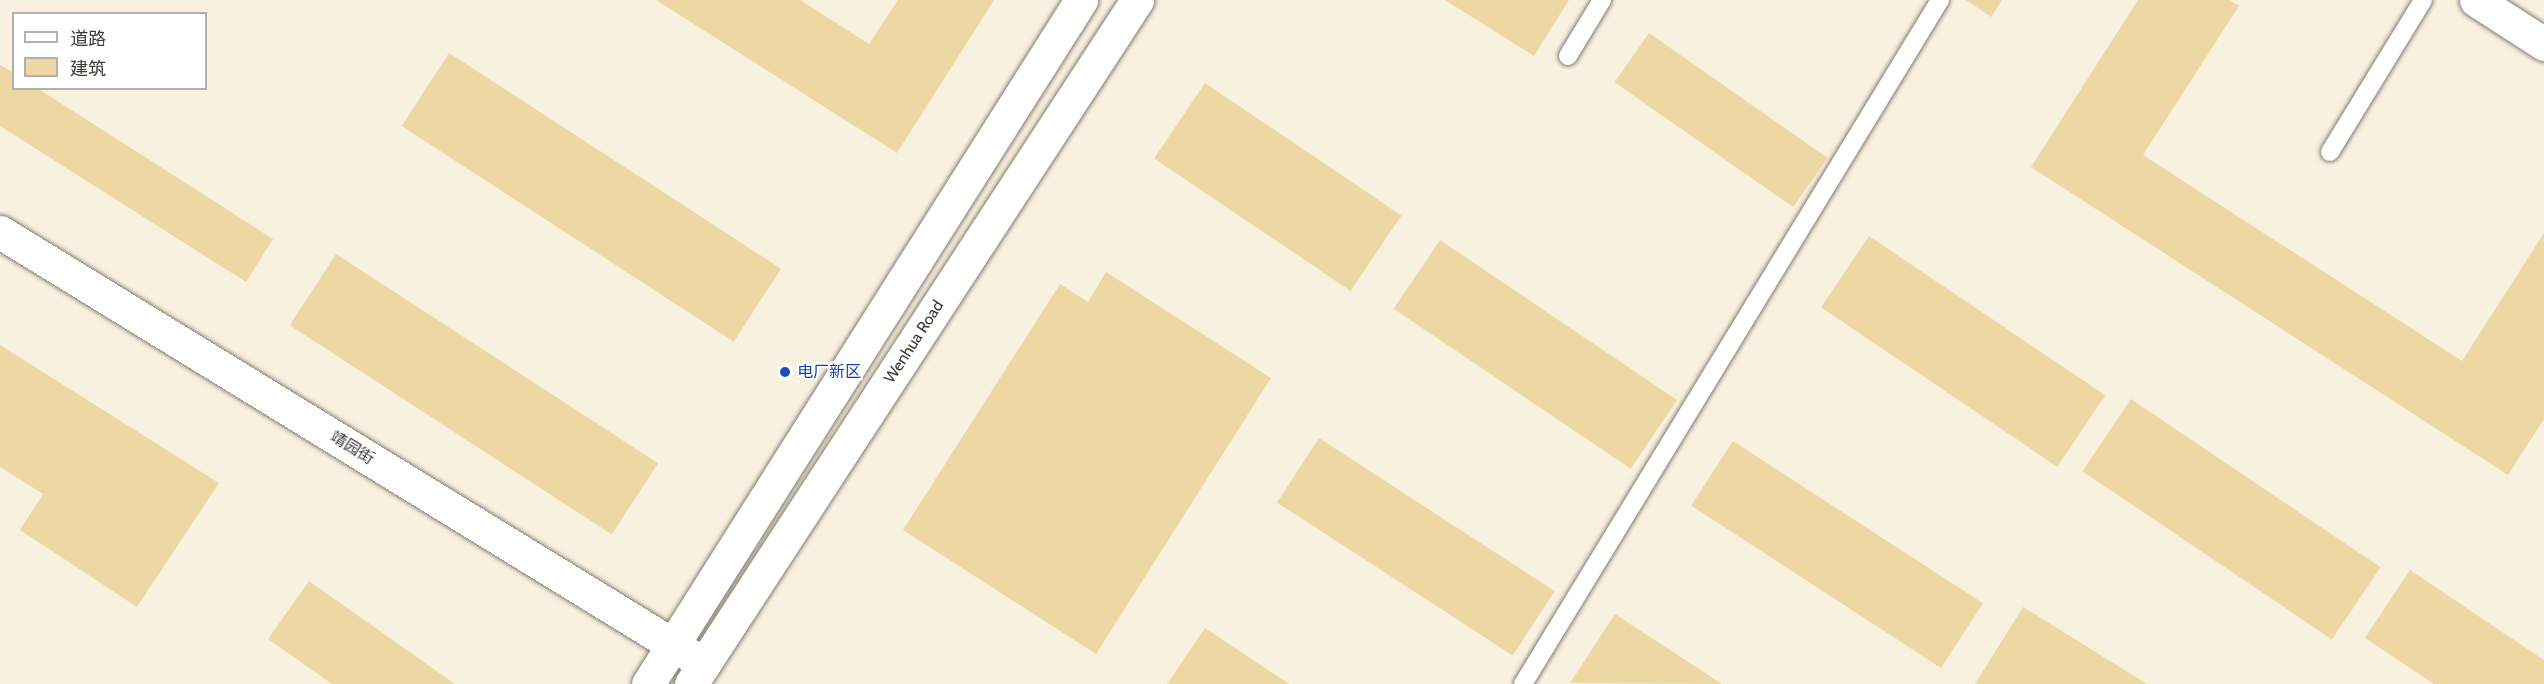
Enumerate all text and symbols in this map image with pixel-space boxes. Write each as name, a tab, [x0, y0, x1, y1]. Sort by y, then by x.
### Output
legend	[12, 12, 207, 90]
text: 道路	[70, 28, 106, 50]
text: 建筑	[70, 58, 106, 80]
street label: Wenhua Road	[880, 297, 948, 387]
place label: 电厂新区	[797, 362, 861, 382]
marker: 电厂新区	[778, 365, 792, 379]
street label: 靖园街	[327, 427, 377, 469]

